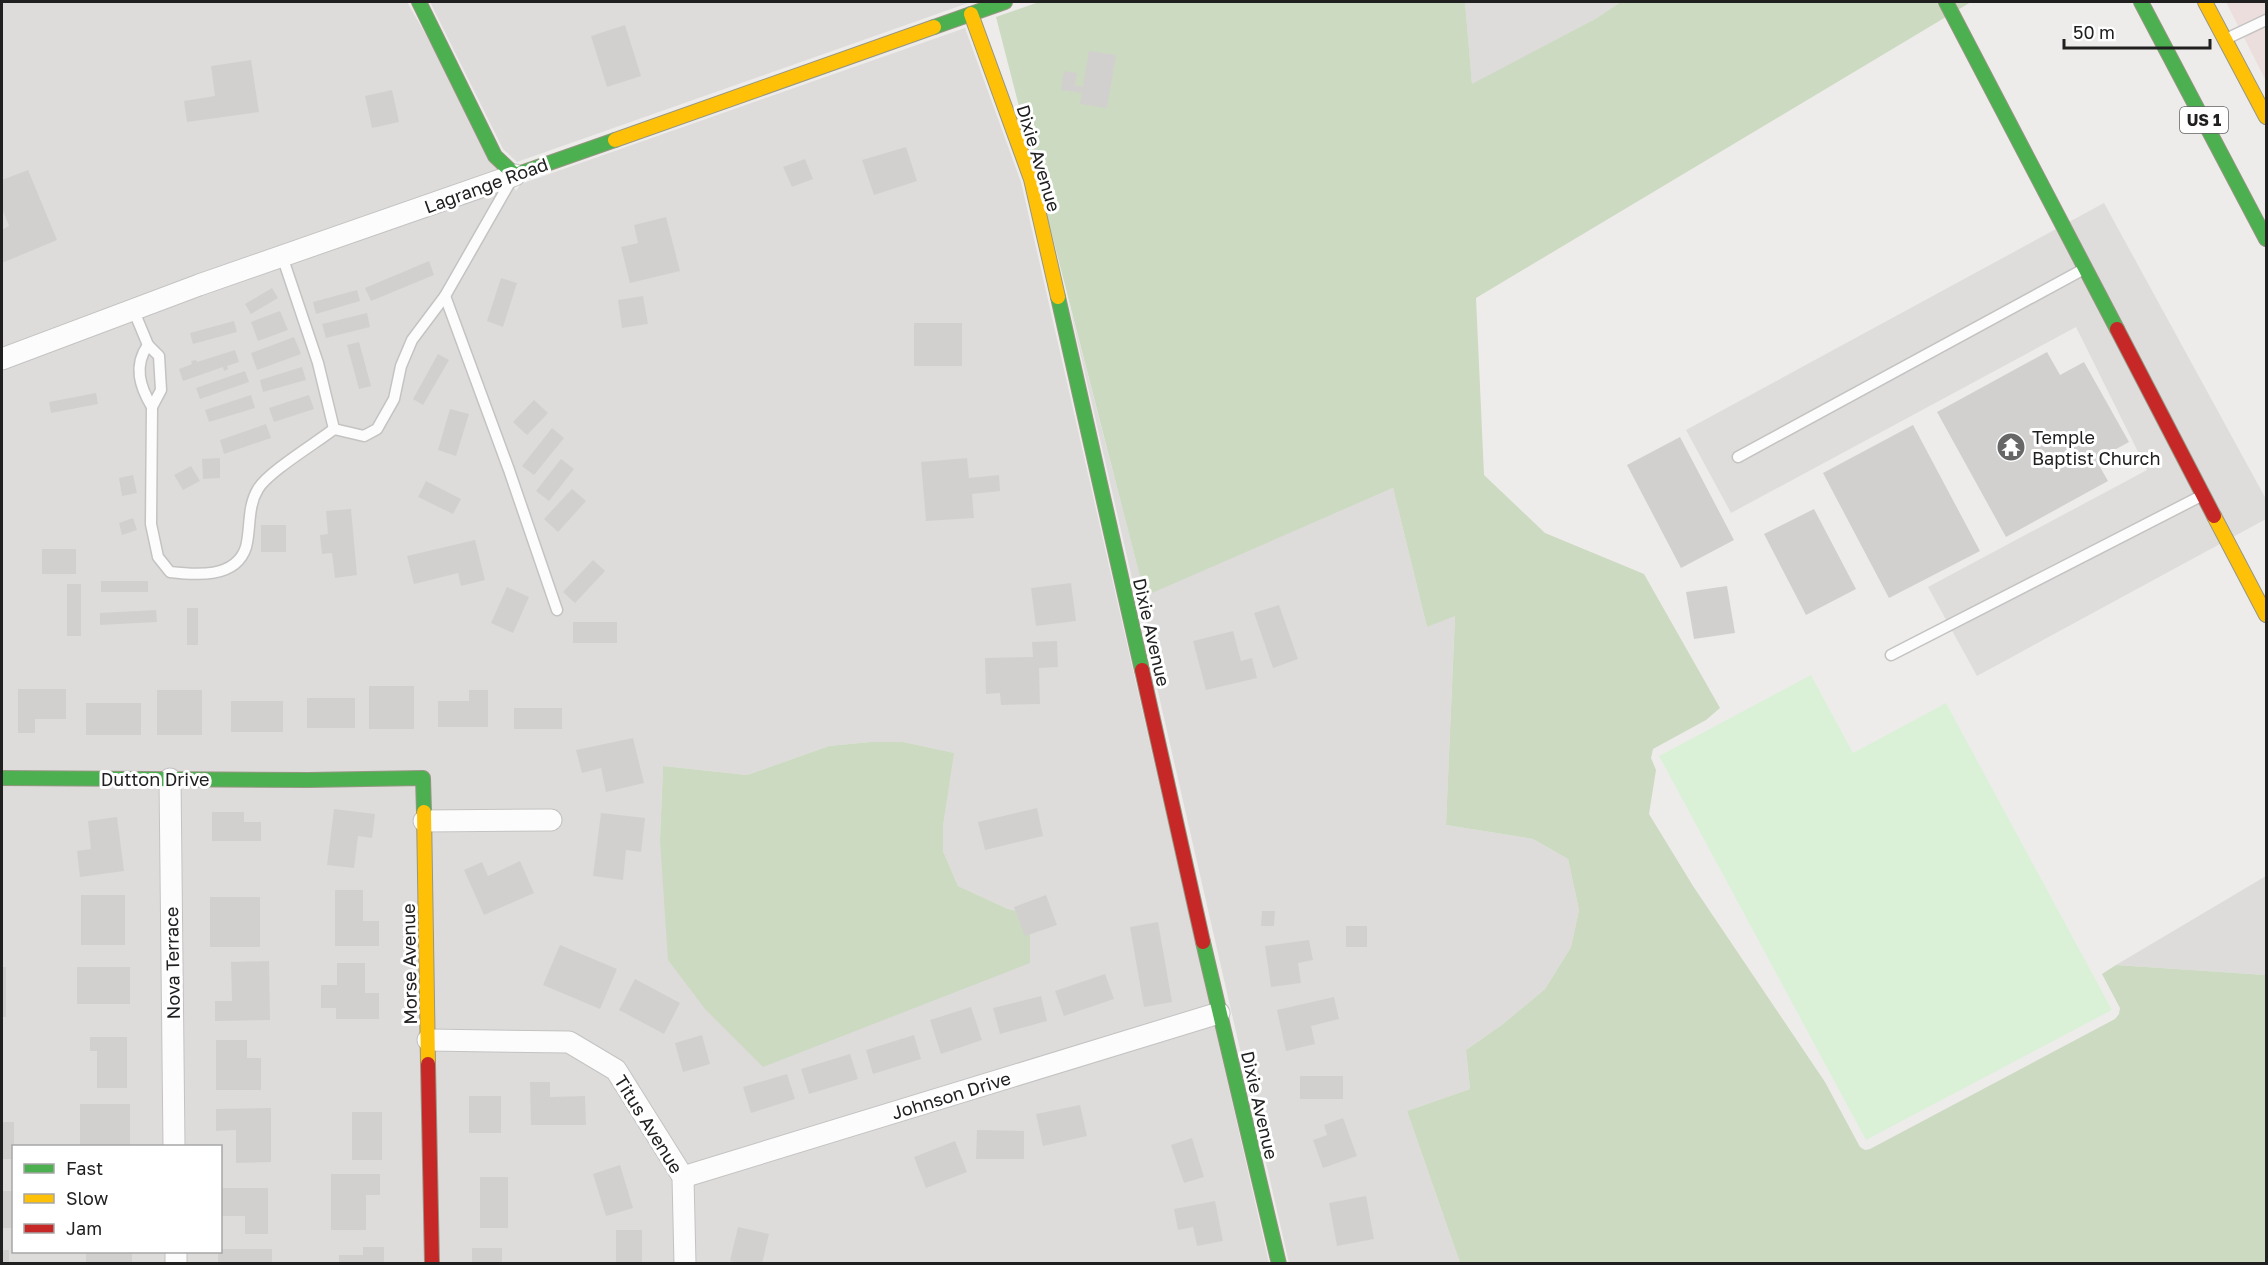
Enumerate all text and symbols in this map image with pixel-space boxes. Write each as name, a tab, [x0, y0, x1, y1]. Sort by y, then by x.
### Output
scale bar	[2064, 12, 2210, 50]
text: 50 m	[2073, 21, 2115, 43]
street label: Dixie Avenue	[1012, 102, 1066, 214]
road number: US 1	[2180, 107, 2228, 133]
street label: Lagrange Road	[421, 152, 551, 218]
place label: Temple Baptist Church	[2032, 426, 2160, 469]
temple icon: Temple Baptist Church	[1995, 431, 2027, 463]
street label: Dixie Avenue	[1129, 576, 1175, 688]
street label: Dutton Drive	[101, 768, 209, 790]
street label: Morse Avenue	[397, 903, 421, 1025]
street label: Nova Terrace	[160, 907, 184, 1019]
street label: Dixie Avenue	[1237, 1049, 1283, 1161]
street label: Johnson Drive	[889, 1066, 1013, 1124]
street label: Titus Avenue	[610, 1071, 688, 1177]
legend	[12, 1145, 222, 1253]
text: Fast	[66, 1157, 103, 1179]
text: Slow	[66, 1187, 109, 1209]
text: Jam	[66, 1217, 102, 1239]

